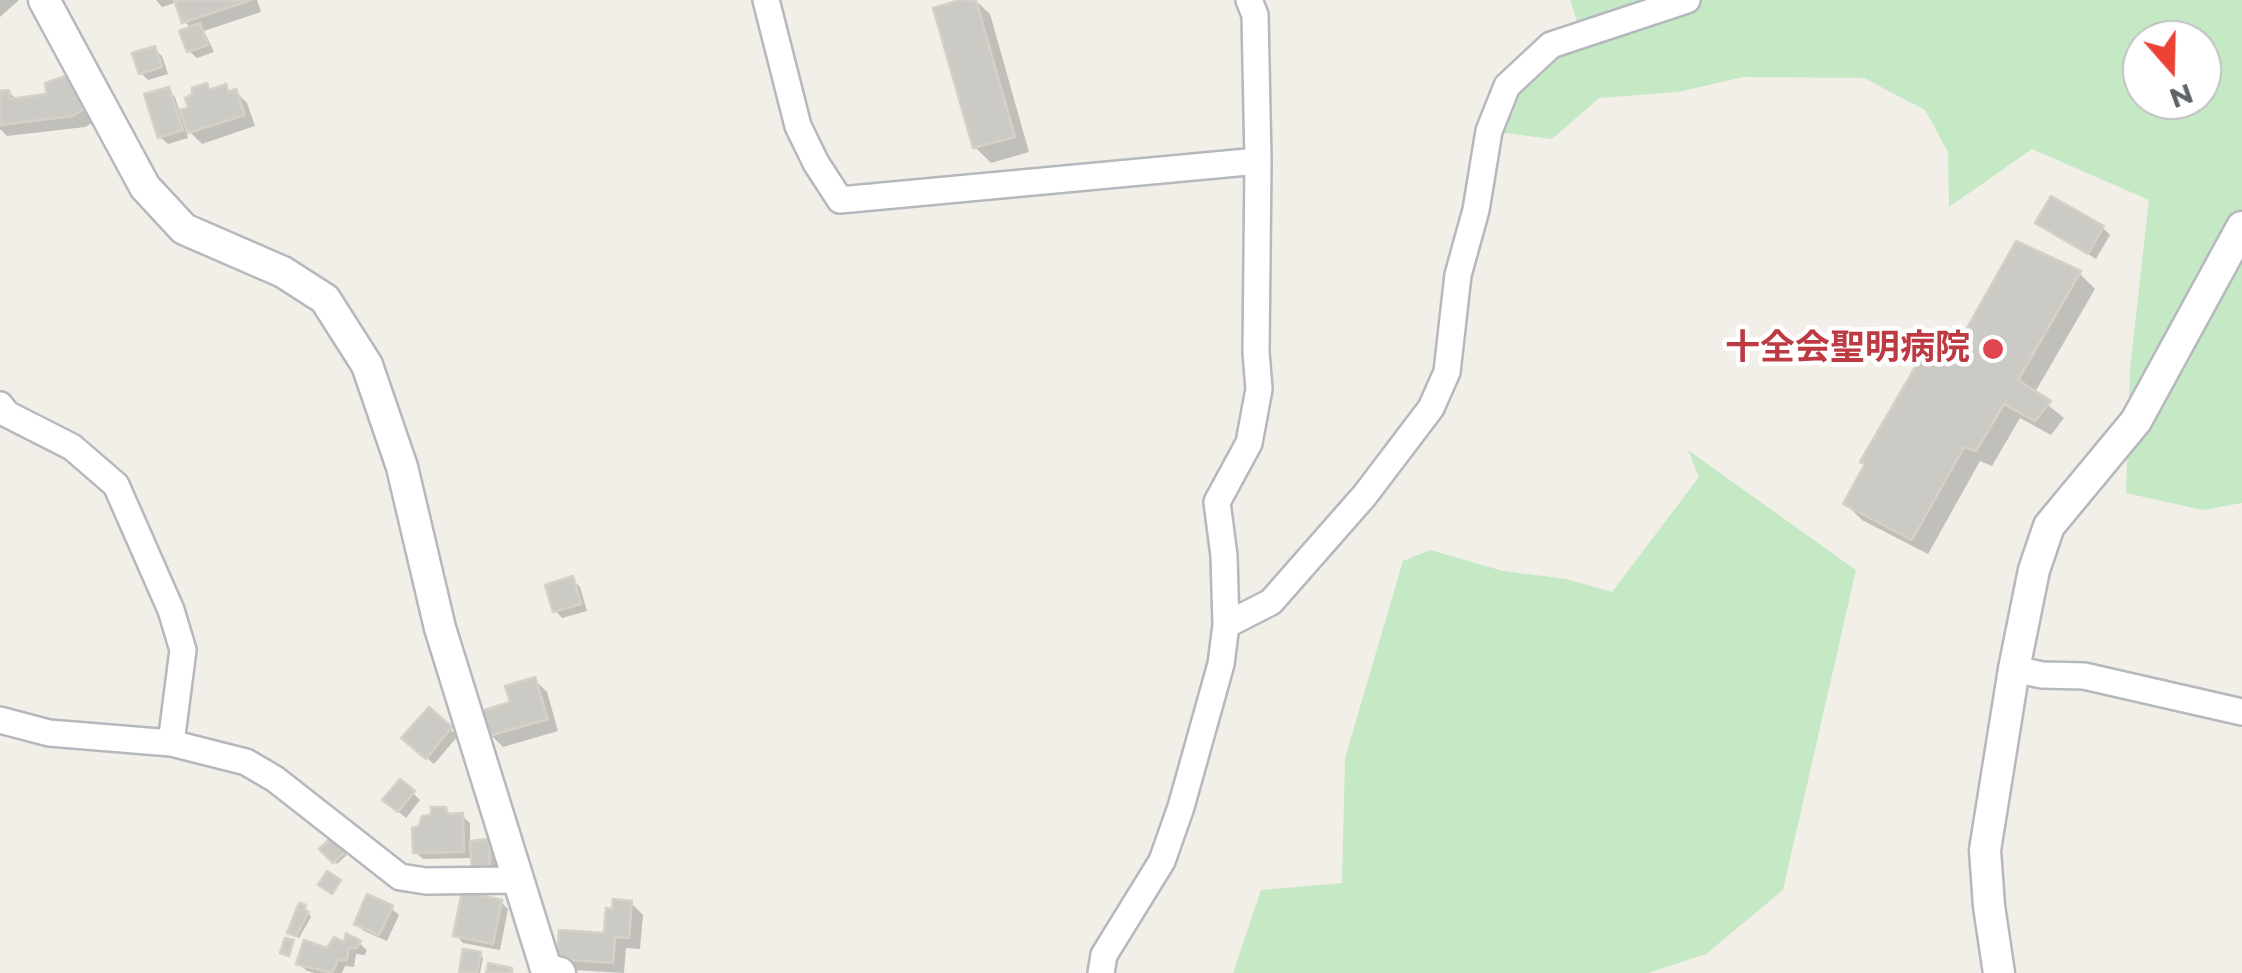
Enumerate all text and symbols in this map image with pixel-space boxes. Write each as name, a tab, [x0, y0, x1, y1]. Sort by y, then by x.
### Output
north arrow	[2122, 20, 2222, 120]
text: N	[2165, 76, 2198, 116]
place label: 十全会聖明病院	[1725, 328, 1970, 370]
marker: 十全会聖明病院	[1980, 336, 2006, 362]

